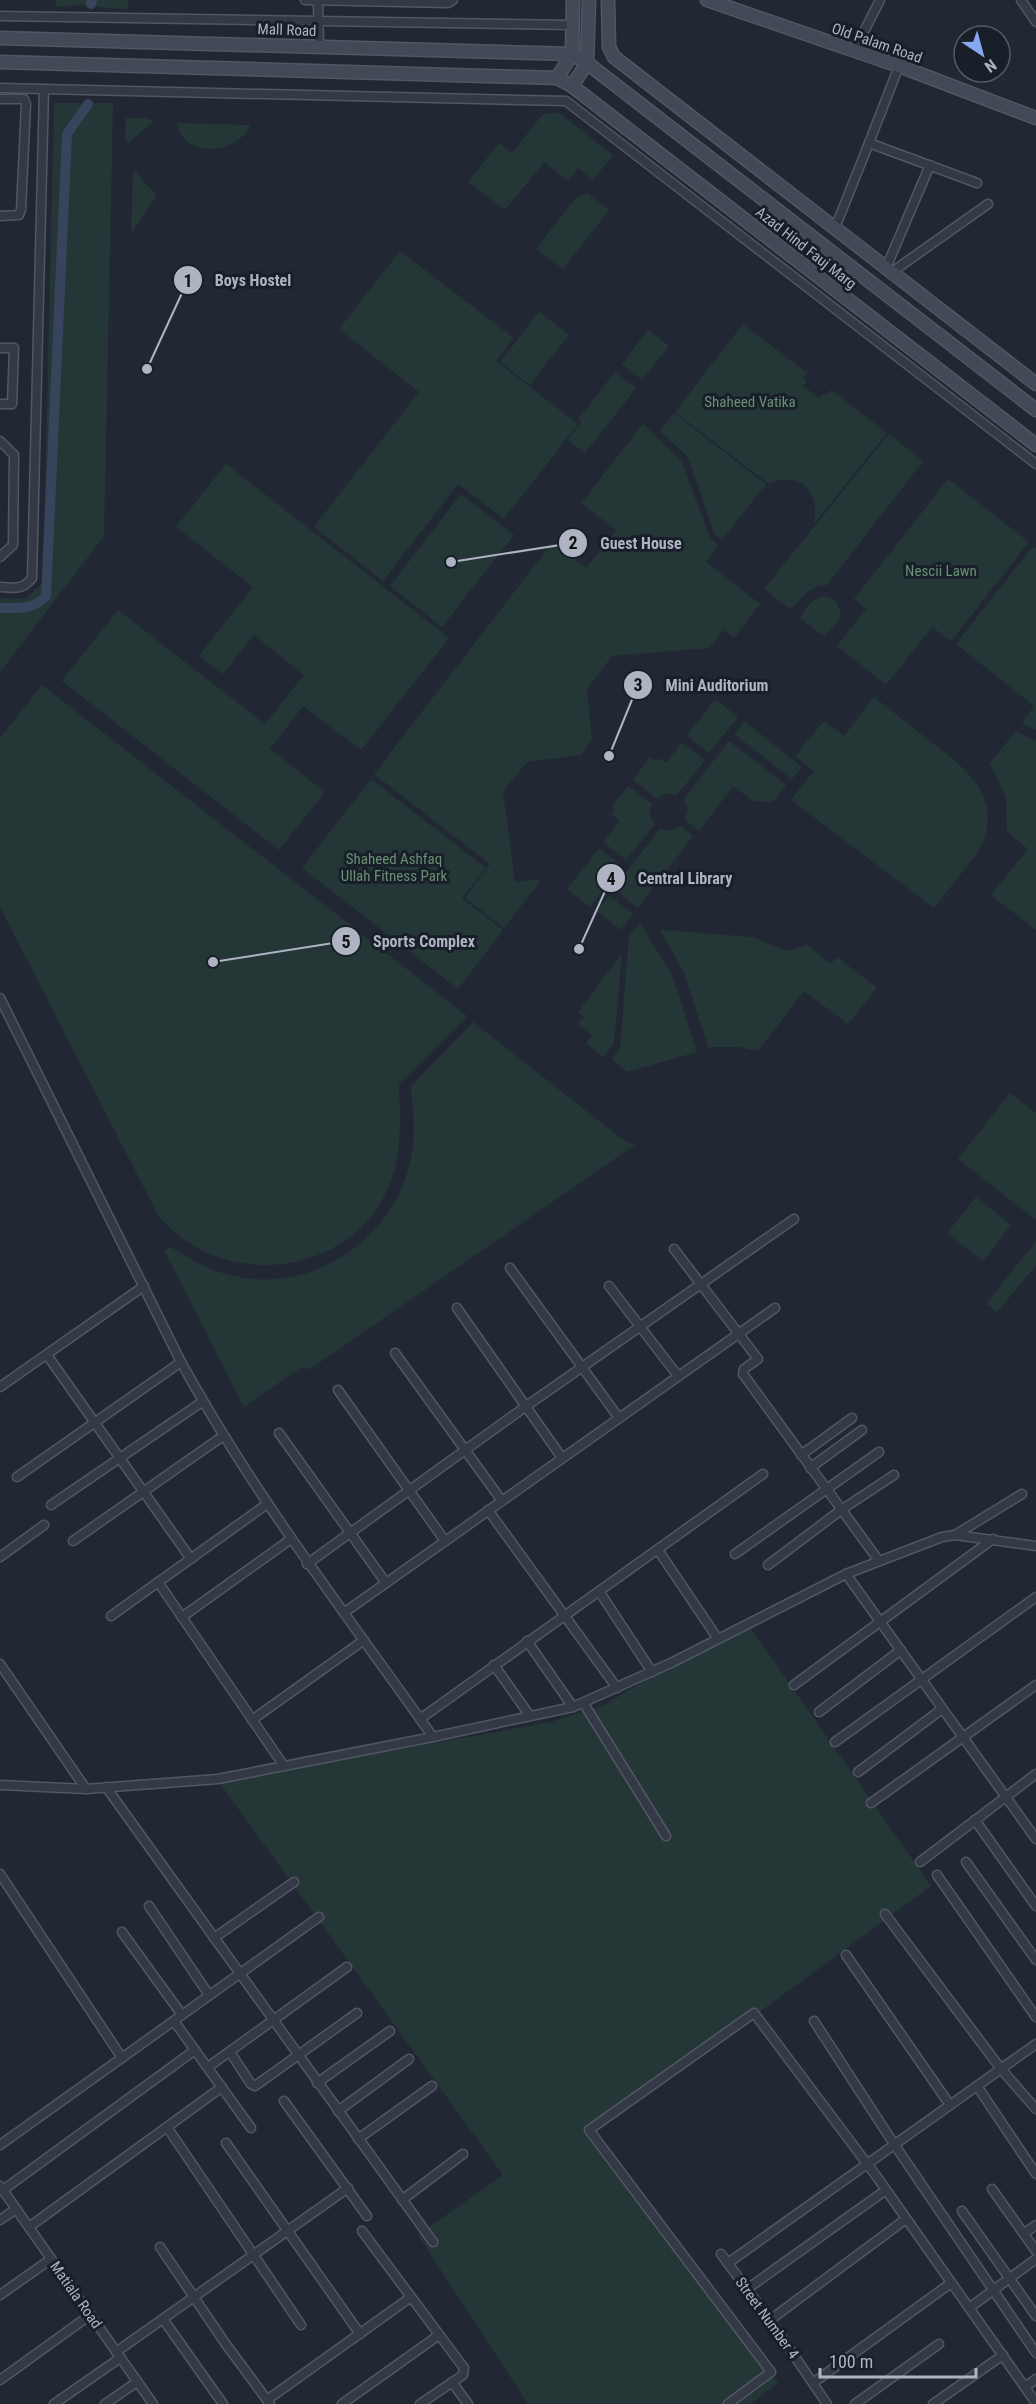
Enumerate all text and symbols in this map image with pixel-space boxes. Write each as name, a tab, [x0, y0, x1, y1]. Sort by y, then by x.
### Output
street label: Old Palam Road	[830, 19, 924, 67]
street label: Mall Road	[257, 20, 317, 40]
north arrow	[952, 24, 1012, 84]
text: N	[981, 55, 1000, 76]
street label: Azad Hind Fauj Marg	[752, 203, 860, 293]
callout: Boys Hostel	[173, 263, 303, 297]
text: 1	[183, 270, 193, 291]
text: Boys Hostel	[215, 271, 291, 290]
park label: Shaheed Vatika	[704, 393, 796, 411]
callout: Guest House	[558, 526, 694, 560]
text: 2	[568, 532, 578, 553]
text: Guest House	[600, 534, 682, 553]
park label: Nescii Lawn	[905, 562, 977, 580]
callout: Mini Auditorium	[623, 668, 780, 702]
text: 3	[633, 674, 643, 695]
text: Mini Auditorium	[666, 676, 769, 695]
park label: Shaheed Ashfaq Ullah Fitness Park	[341, 850, 447, 885]
callout: Central Library	[596, 861, 745, 895]
text: 4	[606, 868, 616, 889]
text: Central Library	[638, 869, 732, 888]
callout: Sports Complex	[331, 924, 486, 958]
text: 5	[341, 931, 351, 952]
text: Sports Complex	[373, 932, 476, 951]
street label: Matiala Road	[46, 2258, 106, 2332]
street label: Street Number 4	[731, 2274, 803, 2362]
scale bar	[820, 2341, 976, 2379]
text: 100 m	[829, 2351, 873, 2372]

